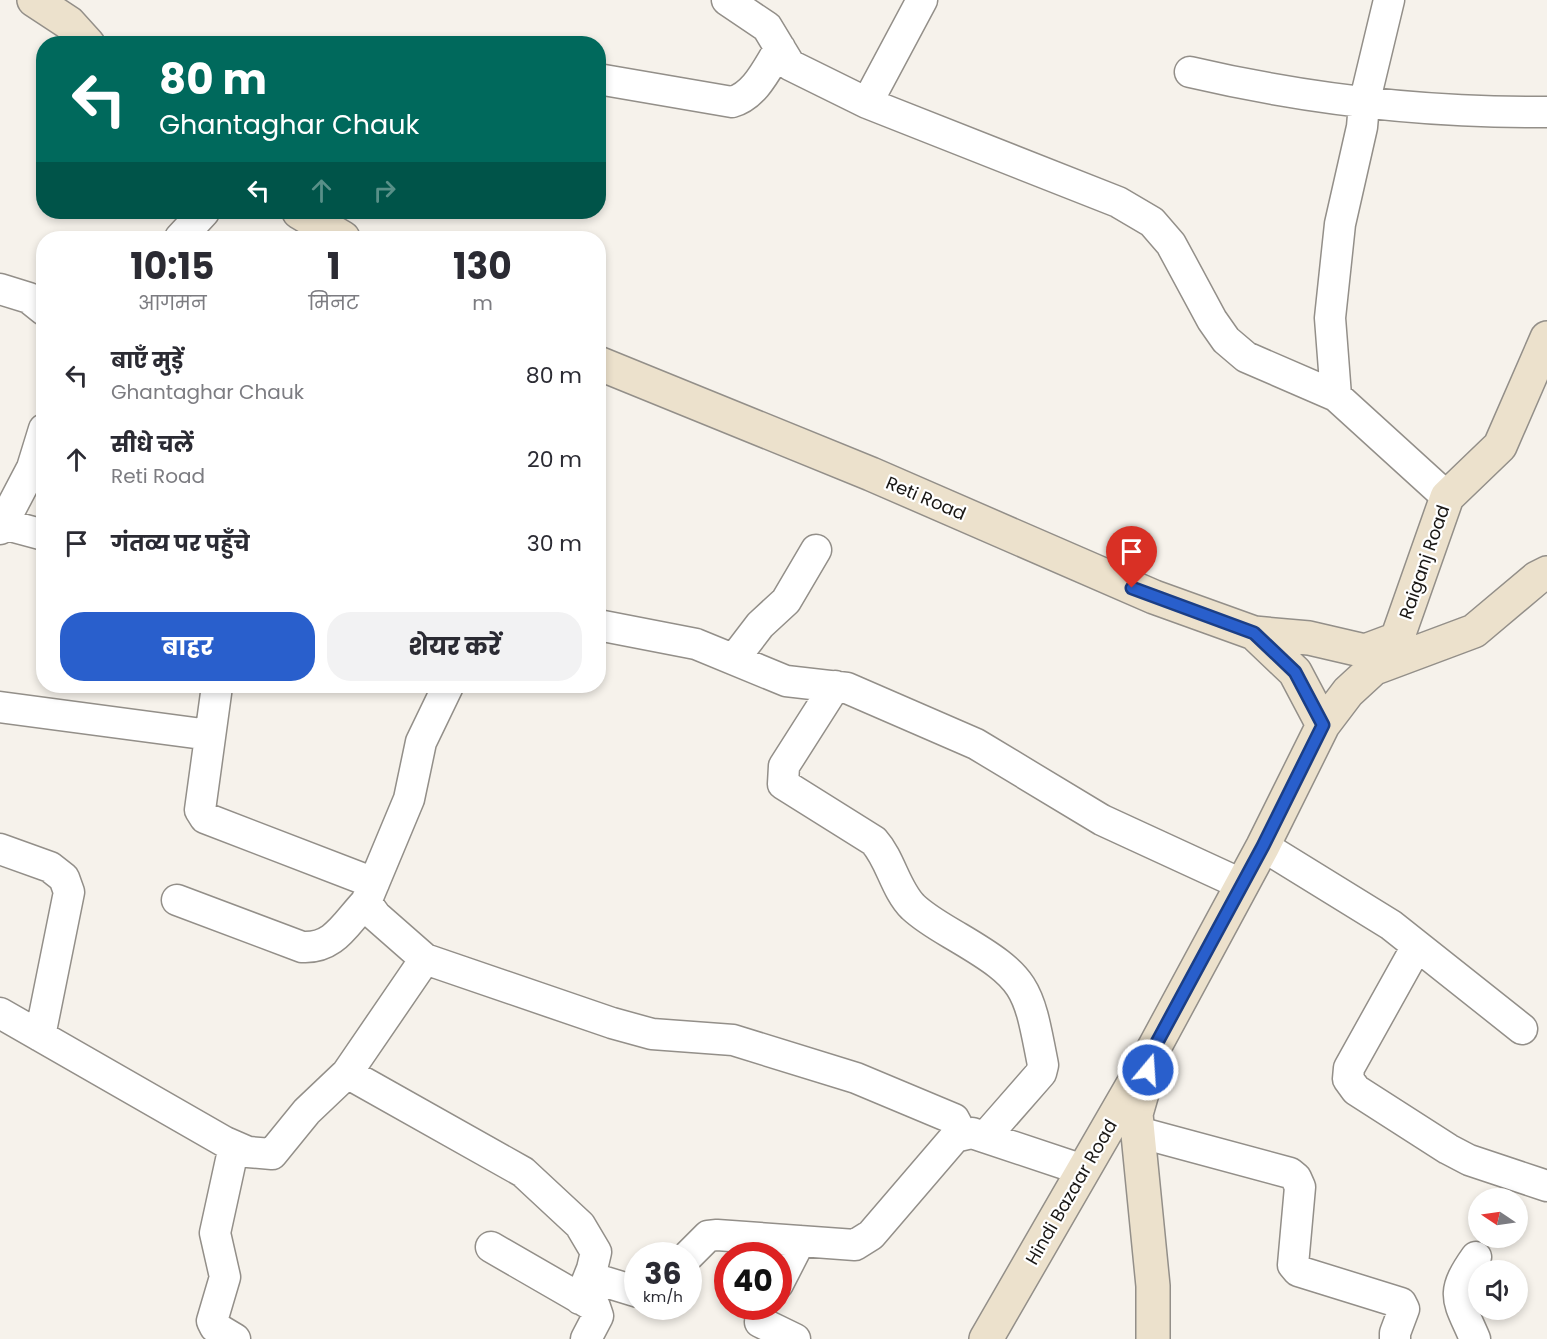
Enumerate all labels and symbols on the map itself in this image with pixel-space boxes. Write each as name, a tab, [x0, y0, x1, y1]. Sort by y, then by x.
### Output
street label: Reti Road	[882, 470, 970, 526]
street label: Raiganj Road	[1393, 501, 1455, 623]
pin	[1106, 526, 1157, 588]
position arrow	[1116, 1038, 1180, 1102]
street label: Hindi Bazaar Road	[1019, 1115, 1123, 1269]
north arrow	[1468, 1188, 1528, 1248]
speed limit sign: 40	[714, 1242, 792, 1320]

